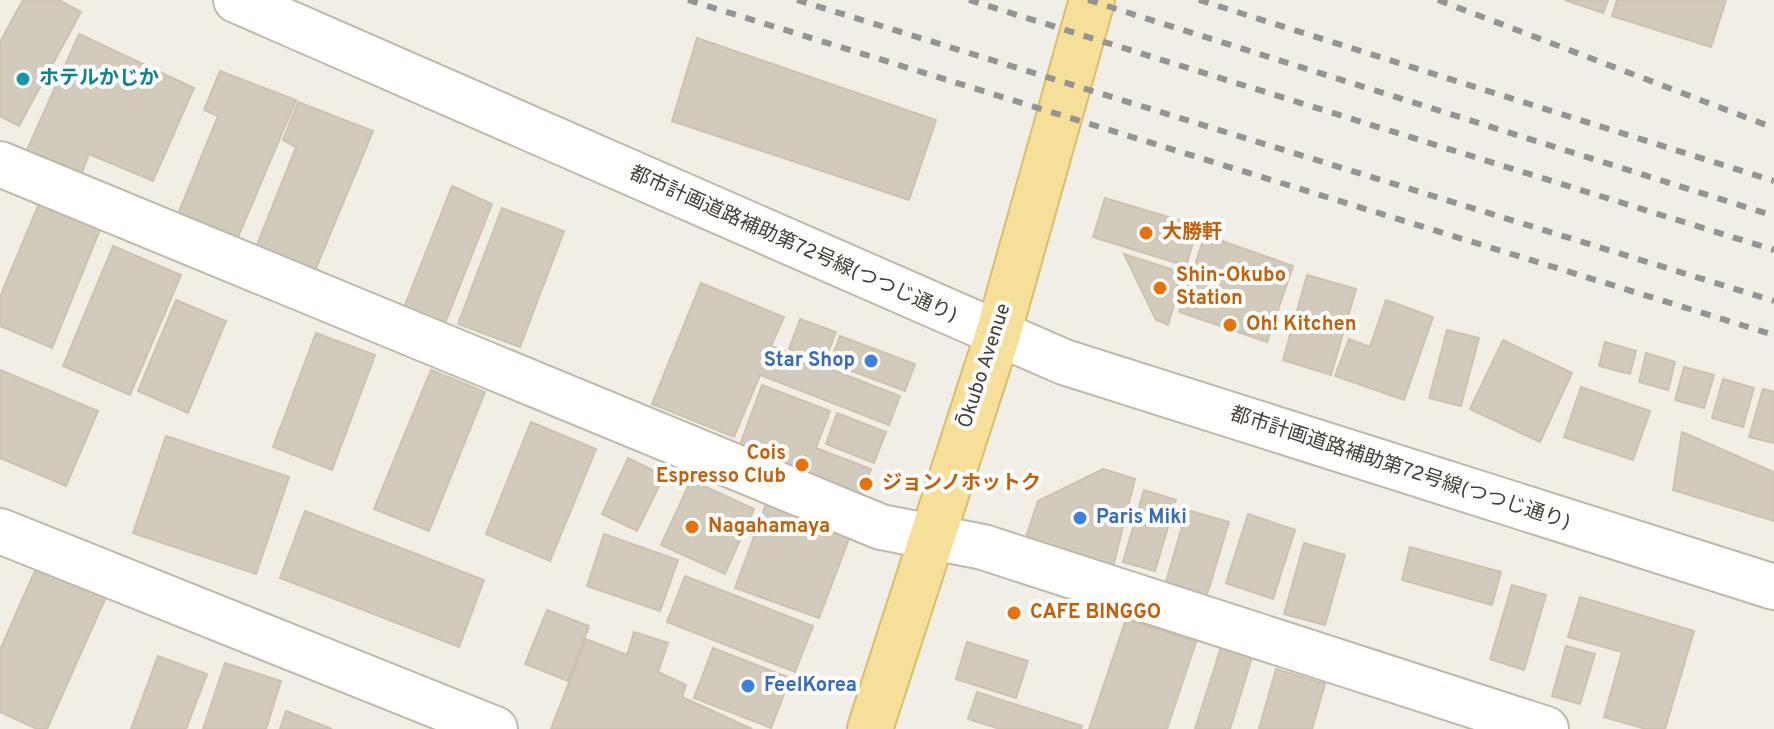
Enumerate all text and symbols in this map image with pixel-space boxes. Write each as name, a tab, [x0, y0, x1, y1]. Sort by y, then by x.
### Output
place label: ホテルかじか	[39, 66, 159, 92]
marker: ホテルかじか	[14, 70, 32, 88]
street label: 都市計画道路補助第72号線(つつじ通り)	[625, 161, 961, 329]
place label: 大勝軒	[1162, 220, 1222, 246]
marker: 大勝軒	[1137, 224, 1155, 242]
place label: Shin-Okubo Station	[1176, 263, 1286, 312]
marker: Shin-Okubo Station	[1151, 279, 1169, 297]
street label: Ōkubo Avenue	[952, 300, 1017, 432]
place label: Oh! Kitchen	[1246, 312, 1357, 338]
marker: Oh! Kitchen	[1221, 316, 1239, 334]
place label: Star Shop	[764, 348, 855, 374]
marker: Star Shop	[862, 352, 880, 370]
street label: 都市計画道路補助第72号線(つつじ通り)	[1227, 402, 1573, 536]
place label: Cois Espresso Club	[656, 441, 786, 490]
marker: Cois Espresso Club	[793, 456, 811, 474]
place label: ジョンノホットク	[882, 471, 1041, 497]
marker: ジョンノホットク	[857, 475, 875, 493]
place label: Paris Miki	[1096, 505, 1187, 531]
marker: Paris Miki	[1071, 509, 1089, 527]
place label: Nagahamaya	[708, 514, 830, 540]
marker: Nagahamaya	[683, 518, 701, 536]
place label: CAFE BINGGO	[1030, 600, 1161, 626]
marker: CAFE BINGGO	[1005, 604, 1023, 622]
place label: FeelKorea	[764, 673, 857, 699]
marker: FeelKorea	[739, 677, 757, 695]

